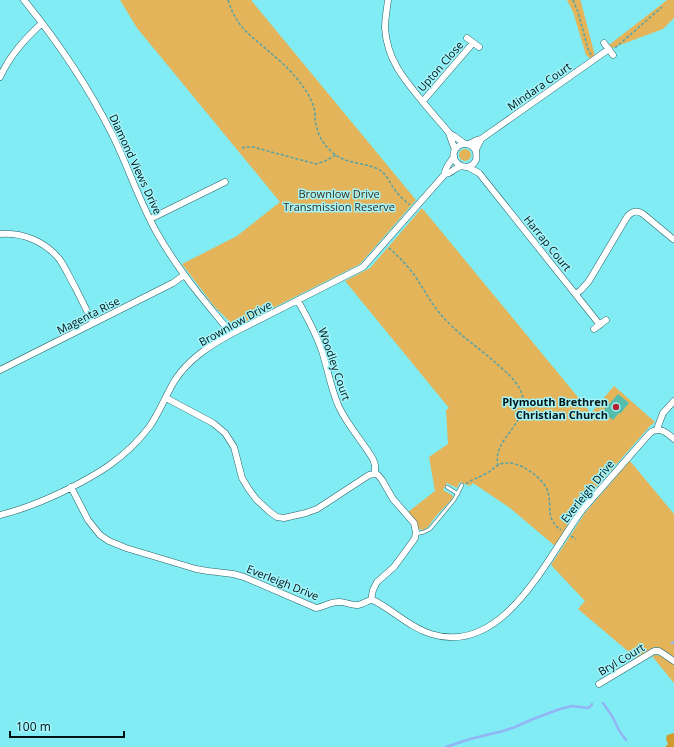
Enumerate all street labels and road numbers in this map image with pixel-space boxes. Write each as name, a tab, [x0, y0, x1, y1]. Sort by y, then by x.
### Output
street label: Upton Close	[414, 37, 466, 95]
street label: Mindara Court	[504, 58, 574, 113]
street label: Diamond Views Drive	[106, 111, 166, 217]
street label: Harrap Court	[521, 212, 575, 274]
street label: Magenta Rise	[54, 293, 122, 337]
street label: Brownlow Drive	[196, 297, 274, 349]
street label: Woodley Court	[316, 326, 355, 403]
street label: Everleigh Drive	[557, 457, 617, 525]
street label: Everleigh Drive	[245, 561, 321, 603]
street label: Bryl Court	[595, 639, 647, 679]

